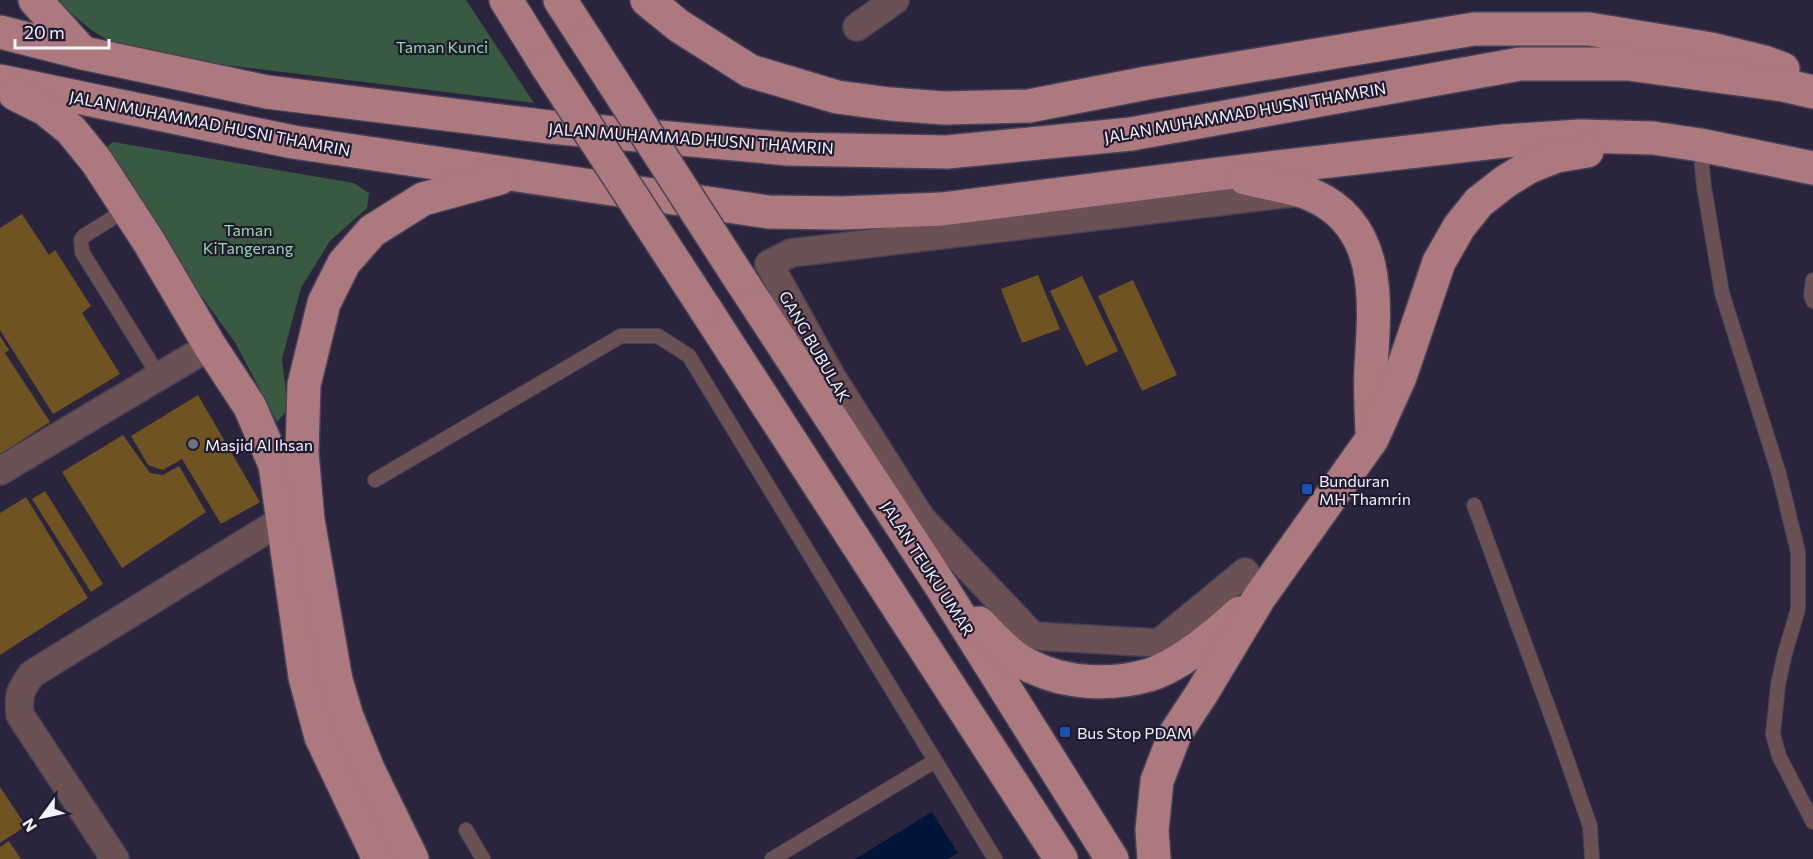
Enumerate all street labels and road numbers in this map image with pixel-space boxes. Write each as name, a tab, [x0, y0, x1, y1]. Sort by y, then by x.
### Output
street label: JALAN MUHAMMAD HUSNI THAMRIN	[1103, 78, 1387, 146]
street label: JALAN MUHAMMAD HUSNI THAMRIN	[68, 86, 352, 160]
street label: JALAN MUHAMMAD HUSNI THAMRIN	[548, 119, 834, 157]
street label: GANG BUBULAK	[776, 287, 855, 405]
street label: JALAN TEUKU UMAR	[877, 497, 979, 639]

